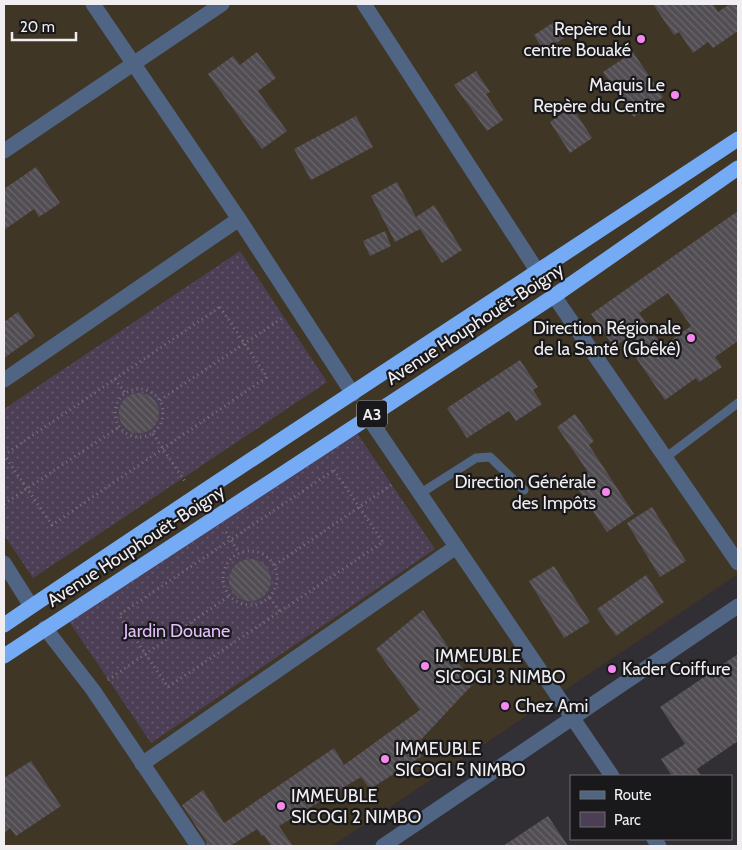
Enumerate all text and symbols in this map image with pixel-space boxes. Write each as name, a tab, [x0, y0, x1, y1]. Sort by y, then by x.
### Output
scale bar	[12, 10, 76, 42]
text: 20 m	[20, 18, 55, 36]
place label: Repère du centre Bouaké	[523, 18, 631, 61]
marker: Repère du centre Bouaké	[635, 33, 647, 45]
place label: Maquis Le Repère du Centre	[533, 74, 665, 117]
marker: Maquis Le Repère du Centre	[669, 89, 681, 101]
street label: Avenue Houphouët-Boigny	[382, 258, 568, 390]
place label: Direction Régionale de la Santé (Gbêkê)	[533, 317, 681, 360]
marker: Direction Régionale de la Santé (Gbêkê)	[685, 332, 697, 344]
road number: A3	[357, 400, 387, 428]
place label: Direction Générale des Impôts	[454, 471, 596, 514]
street label: Avenue Houphouët-Boigny	[43, 480, 229, 612]
marker: Direction Générale des Impôts	[600, 486, 612, 498]
park label: Jardin Douane	[123, 620, 230, 642]
place label: IMMEUBLE SICOGI 3 NIMBO	[435, 645, 566, 688]
place label: Kader Coiffure	[622, 658, 730, 680]
marker: IMMEUBLE SICOGI 3 NIMBO	[419, 660, 431, 672]
marker: Kader Coiffure	[606, 663, 618, 675]
place label: Chez Ami	[515, 695, 588, 717]
marker: Chez Ami	[499, 700, 511, 712]
place label: IMMEUBLE SICOGI 5 NIMBO	[395, 738, 526, 781]
marker: IMMEUBLE SICOGI 5 NIMBO	[379, 753, 391, 765]
legend	[570, 775, 732, 840]
place label: IMMEUBLE SICOGI 2 NIMBO	[291, 785, 421, 828]
text: Route	[614, 786, 652, 804]
marker: IMMEUBLE SICOGI 2 NIMBO	[275, 800, 287, 812]
text: Parc	[614, 811, 641, 829]

